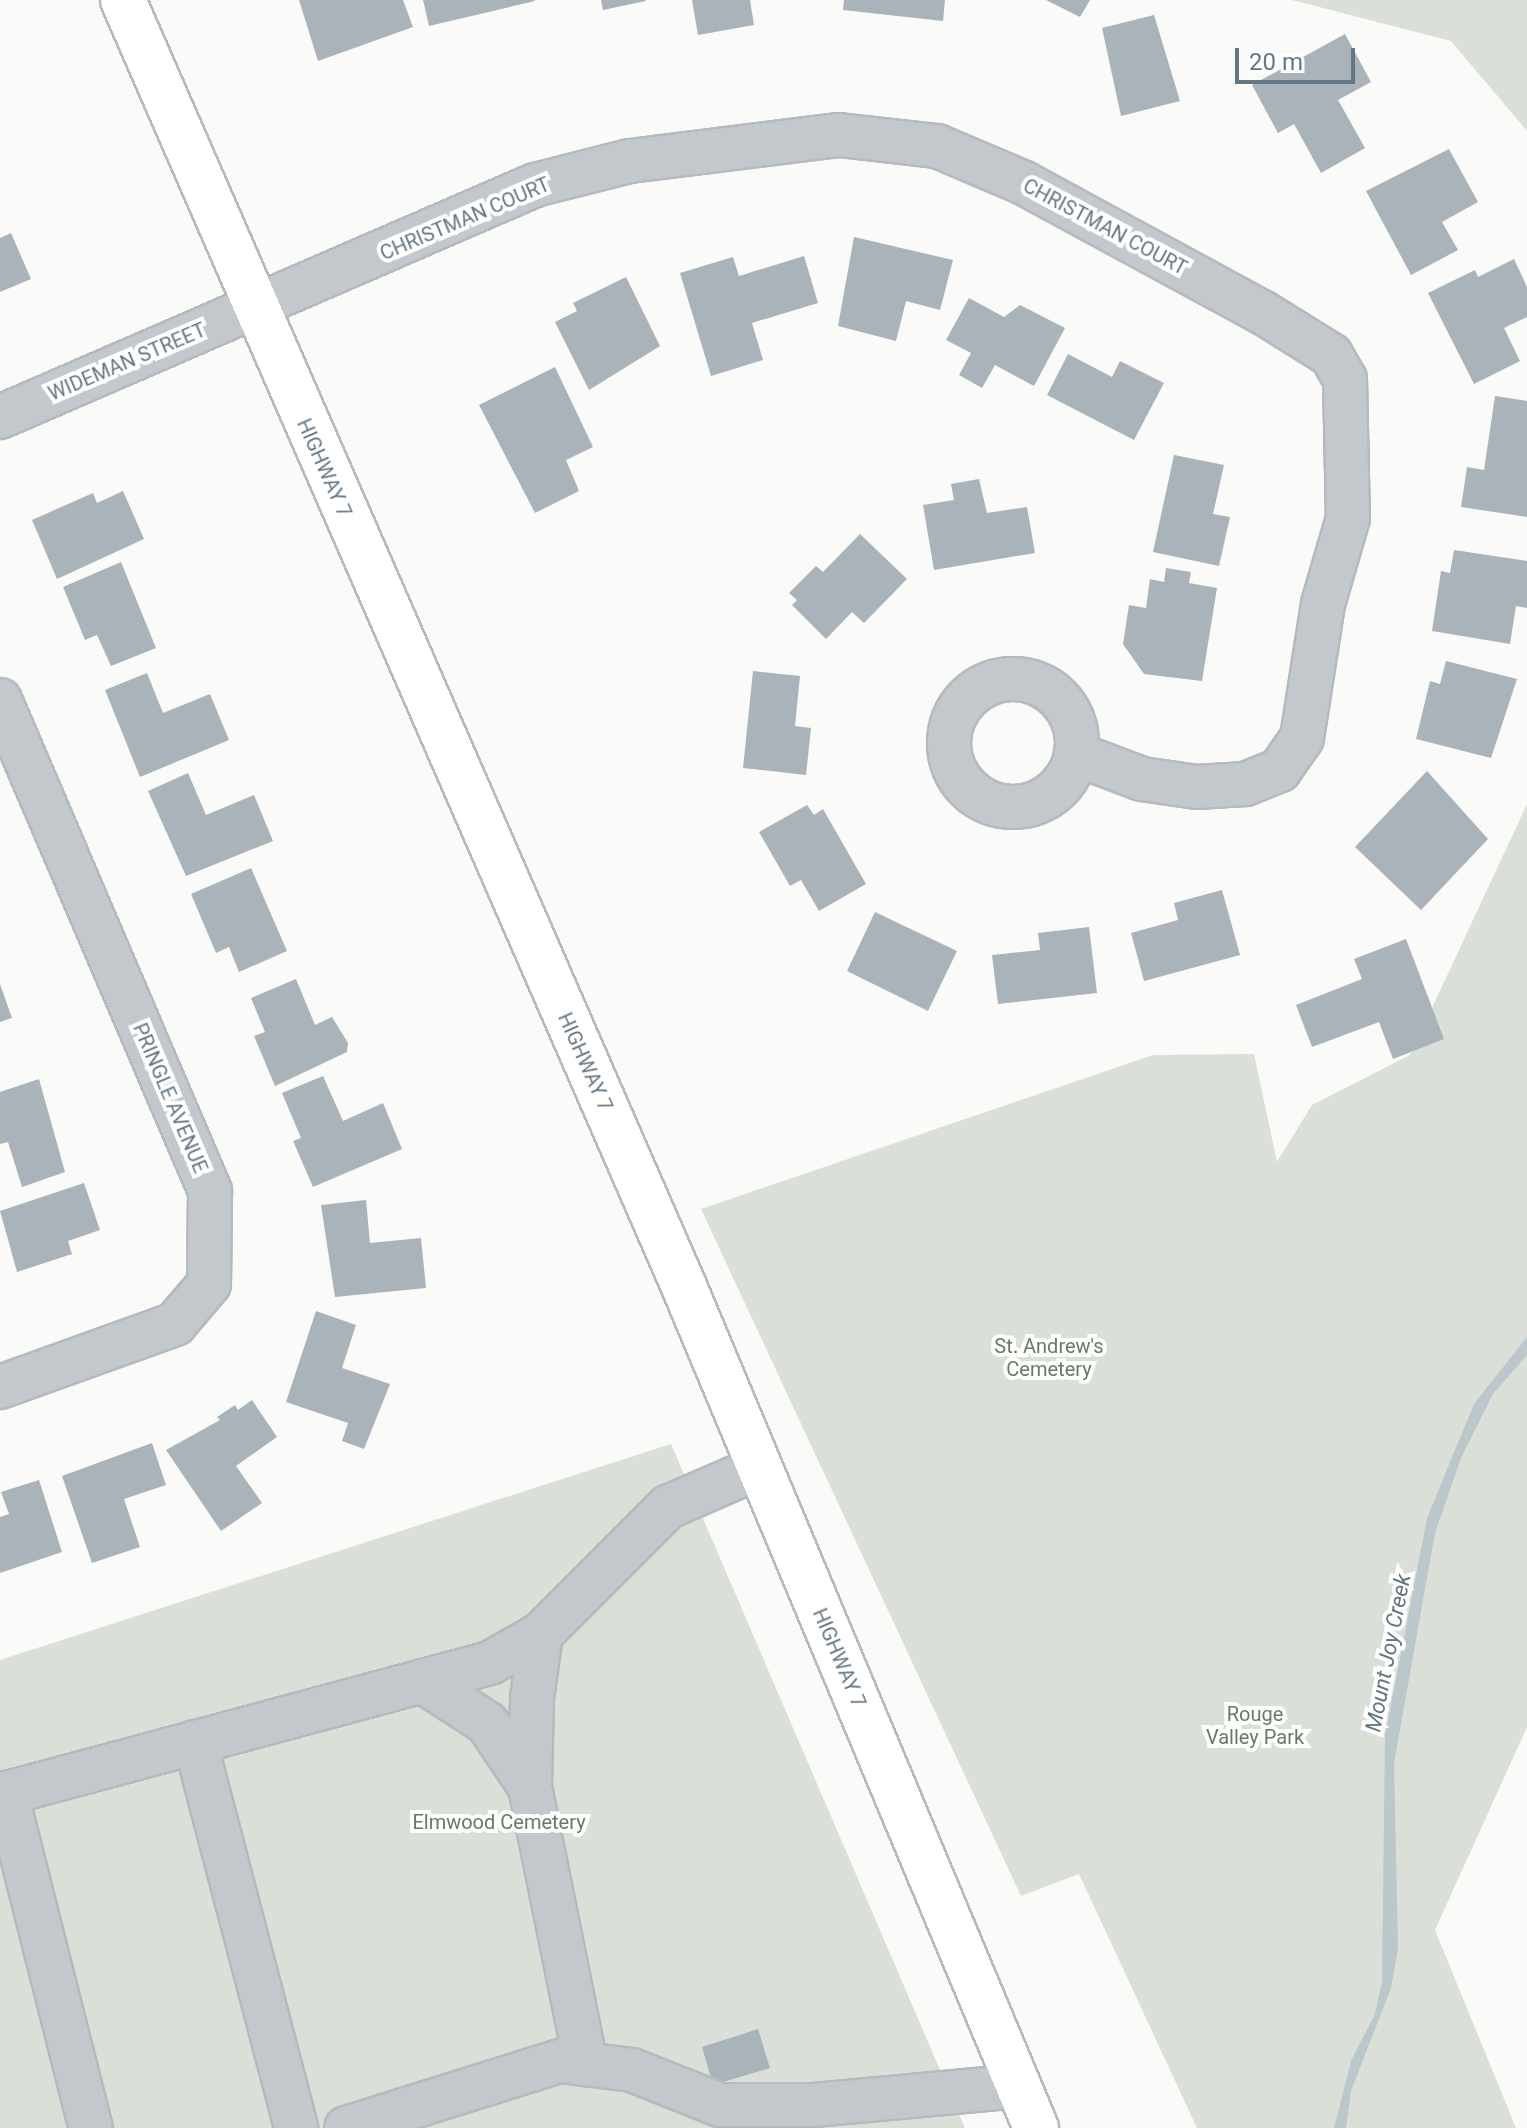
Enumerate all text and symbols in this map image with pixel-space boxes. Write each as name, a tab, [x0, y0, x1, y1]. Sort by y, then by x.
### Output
scale bar	[1239, 32, 1359, 82]
text: 20 m	[1249, 48, 1303, 76]
street label: CHRISTMAN COURT	[377, 172, 553, 266]
street label: CHRISTMAN COURT	[1019, 174, 1191, 280]
street label: WIDEMAN STREET	[45, 318, 209, 406]
street label: HIGHWAY 7	[292, 415, 356, 521]
street label: HIGHWAY 7	[553, 1009, 617, 1115]
street label: PRINGLE AVENUE	[128, 1020, 212, 1176]
park label: St. Andrew's Cemetery	[994, 1335, 1104, 1382]
water label: Mount Joy Creek	[1360, 1572, 1416, 1734]
street label: HIGHWAY 7	[807, 1605, 871, 1711]
park label: Rouge Valley Park	[1206, 1703, 1304, 1750]
park label: Elmwood Cemetery	[412, 1810, 586, 1834]

